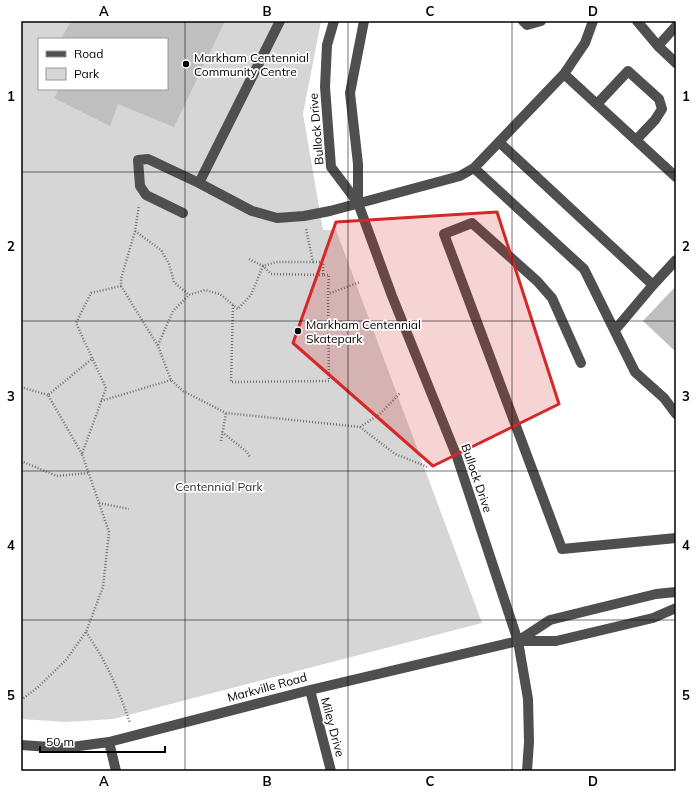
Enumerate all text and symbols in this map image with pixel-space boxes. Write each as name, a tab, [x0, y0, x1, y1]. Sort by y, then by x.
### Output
text: A	[99, 3, 109, 19]
text: B	[263, 3, 272, 19]
text: C	[426, 3, 435, 19]
text: D	[588, 3, 598, 19]
legend	[38, 38, 168, 90]
text: Road	[74, 46, 103, 61]
place label: Markham Centennial Community Centre	[194, 50, 309, 79]
marker: Markham Centennial Community Centre	[181, 59, 191, 69]
text: Park	[74, 66, 100, 81]
text: 1	[7, 88, 15, 104]
text: 1	[682, 88, 690, 104]
street label: Bullock Drive	[305, 93, 327, 165]
text: 2	[7, 238, 15, 254]
text: 2	[682, 238, 690, 254]
place label: Markham Centennial Skatepark	[306, 317, 421, 346]
marker: Markham Centennial Skatepark	[293, 326, 303, 336]
text: 3	[7, 388, 15, 404]
text: 3	[682, 388, 690, 404]
street label: Bullock Drive	[458, 442, 496, 514]
park label: Centennial Park	[175, 479, 264, 494]
text: 4	[7, 537, 15, 553]
text: 4	[682, 537, 690, 553]
street label: Markville Road	[226, 669, 308, 705]
text: 5	[7, 687, 15, 703]
text: 5	[682, 687, 690, 703]
street label: Miley Drive	[318, 696, 348, 758]
scale bar	[40, 728, 165, 754]
text: 50 m	[46, 734, 74, 749]
text: A	[99, 773, 109, 789]
text: B	[263, 773, 272, 789]
text: C	[426, 773, 435, 789]
text: D	[588, 773, 598, 789]

